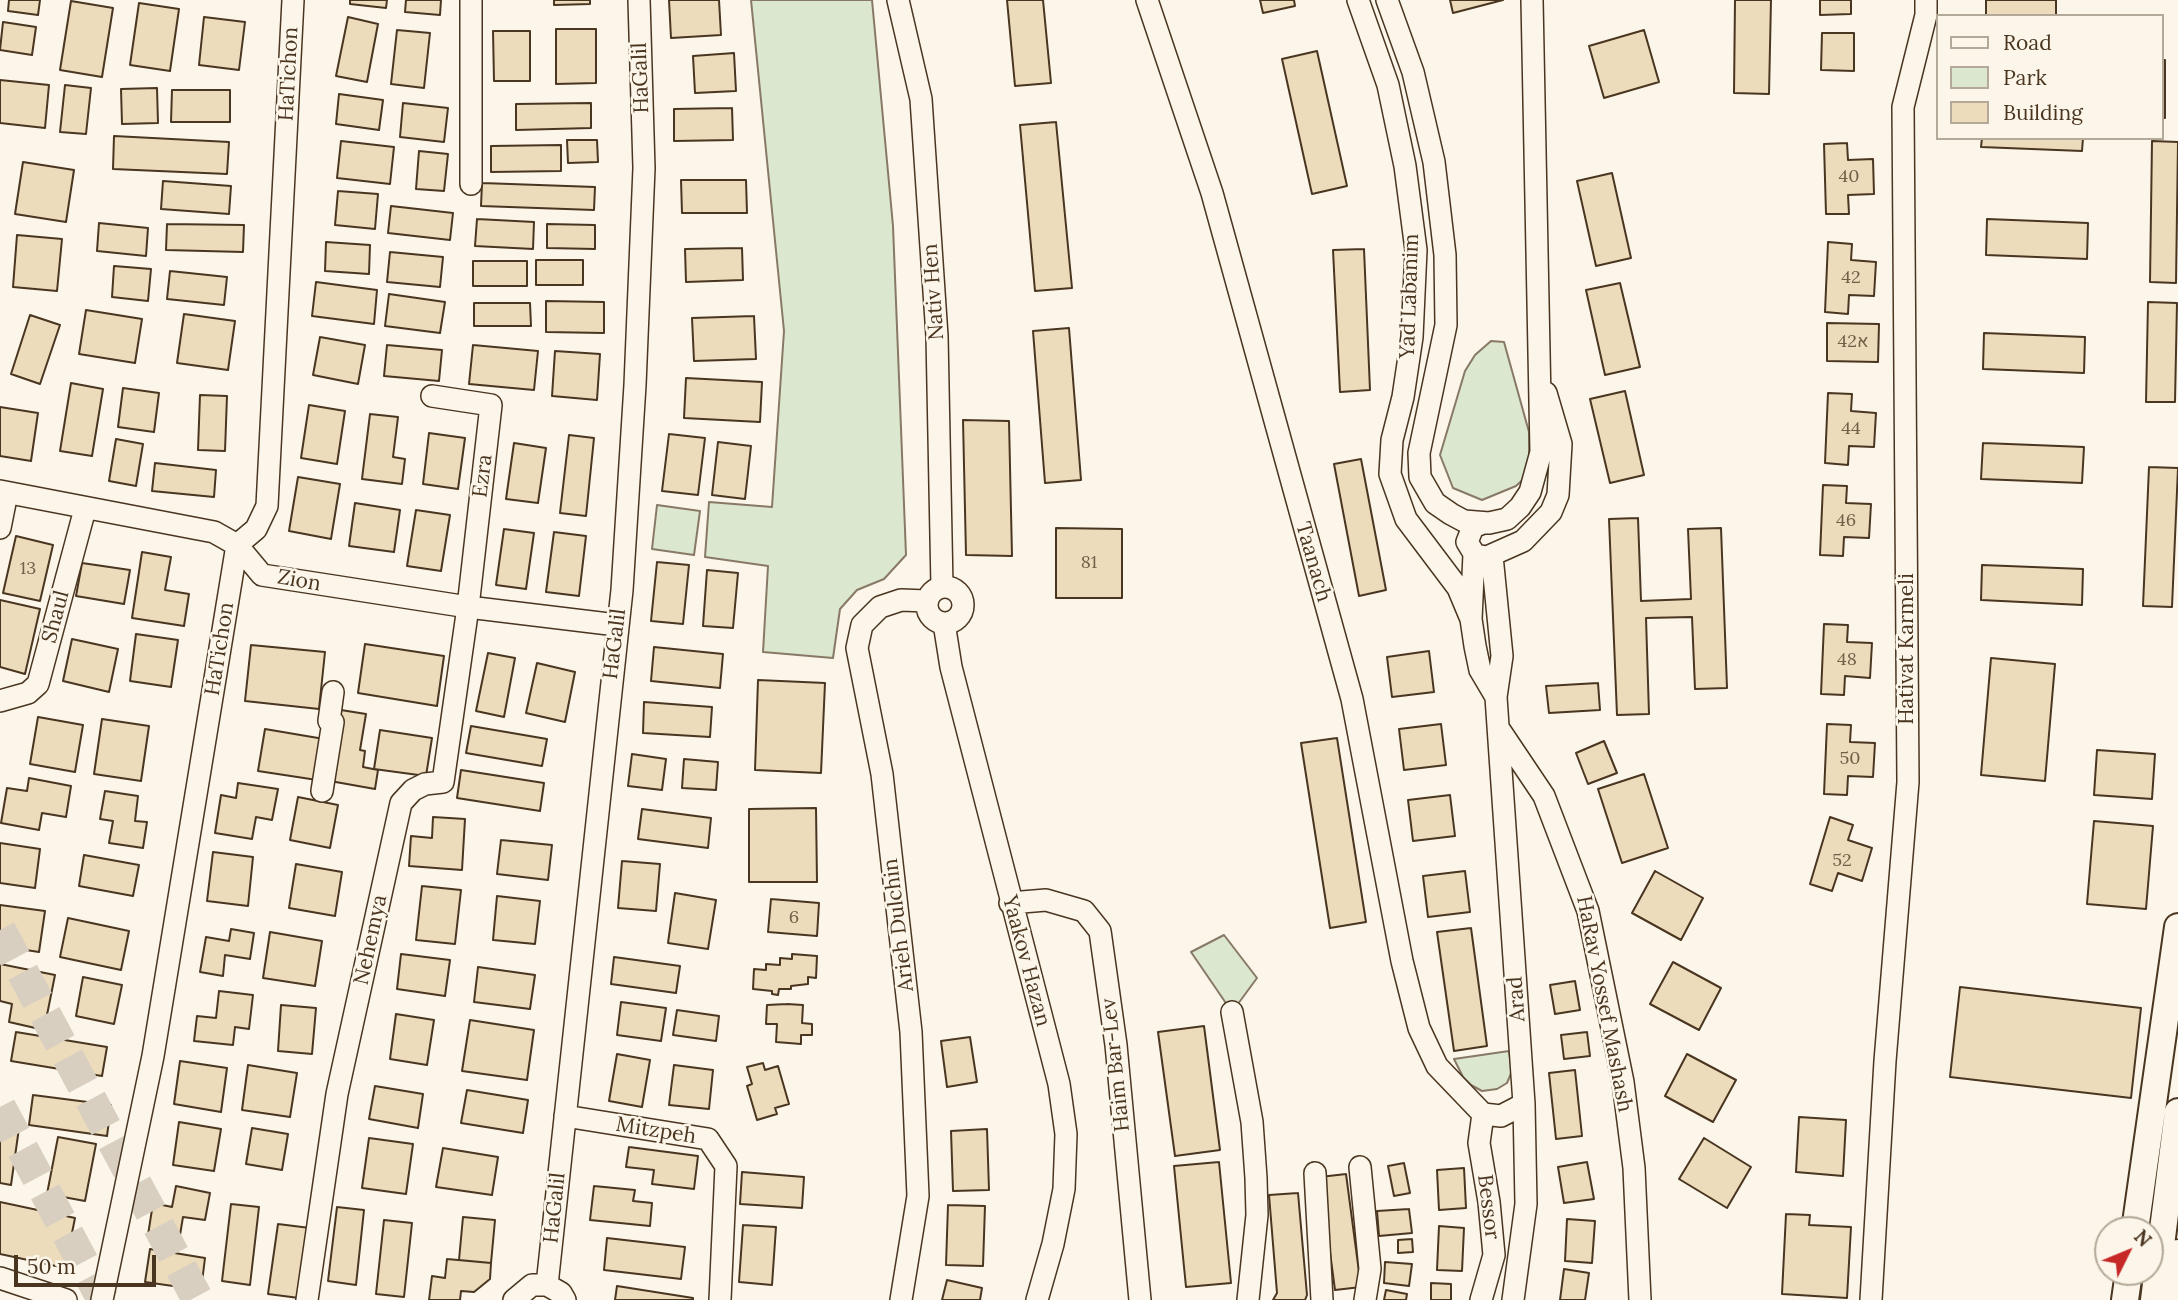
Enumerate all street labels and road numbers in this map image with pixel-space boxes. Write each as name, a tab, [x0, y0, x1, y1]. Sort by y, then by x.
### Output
street label: HaTichon	[274, 26, 304, 122]
street label: HaGalil	[627, 42, 655, 114]
street label: Yad Labanim	[1395, 233, 1425, 359]
street label: Nativ Hen	[918, 243, 950, 341]
street label: Ezra	[468, 453, 498, 499]
street label: Taanach	[1290, 519, 1336, 605]
street label: Zion	[275, 565, 323, 597]
street label: Hativat Karmeli	[1894, 573, 1920, 725]
street label: Shaul	[37, 588, 75, 646]
street label: HaTichon	[200, 600, 240, 698]
street label: HaGalil	[598, 607, 632, 681]
street label: Arieh Dulchin	[878, 857, 920, 993]
street label: Nehemya	[349, 893, 393, 987]
street label: Yaakov Hazan	[996, 893, 1056, 1029]
street label: HaRav Yossef Mashash	[1571, 894, 1637, 1114]
street label: Arad	[1503, 975, 1531, 1023]
street label: Haim Bar-Lev	[1096, 997, 1136, 1133]
street label: Mitzpeh	[614, 1112, 698, 1150]
street label: HaGalil	[539, 1171, 571, 1245]
street label: Bessor	[1472, 1173, 1504, 1241]

